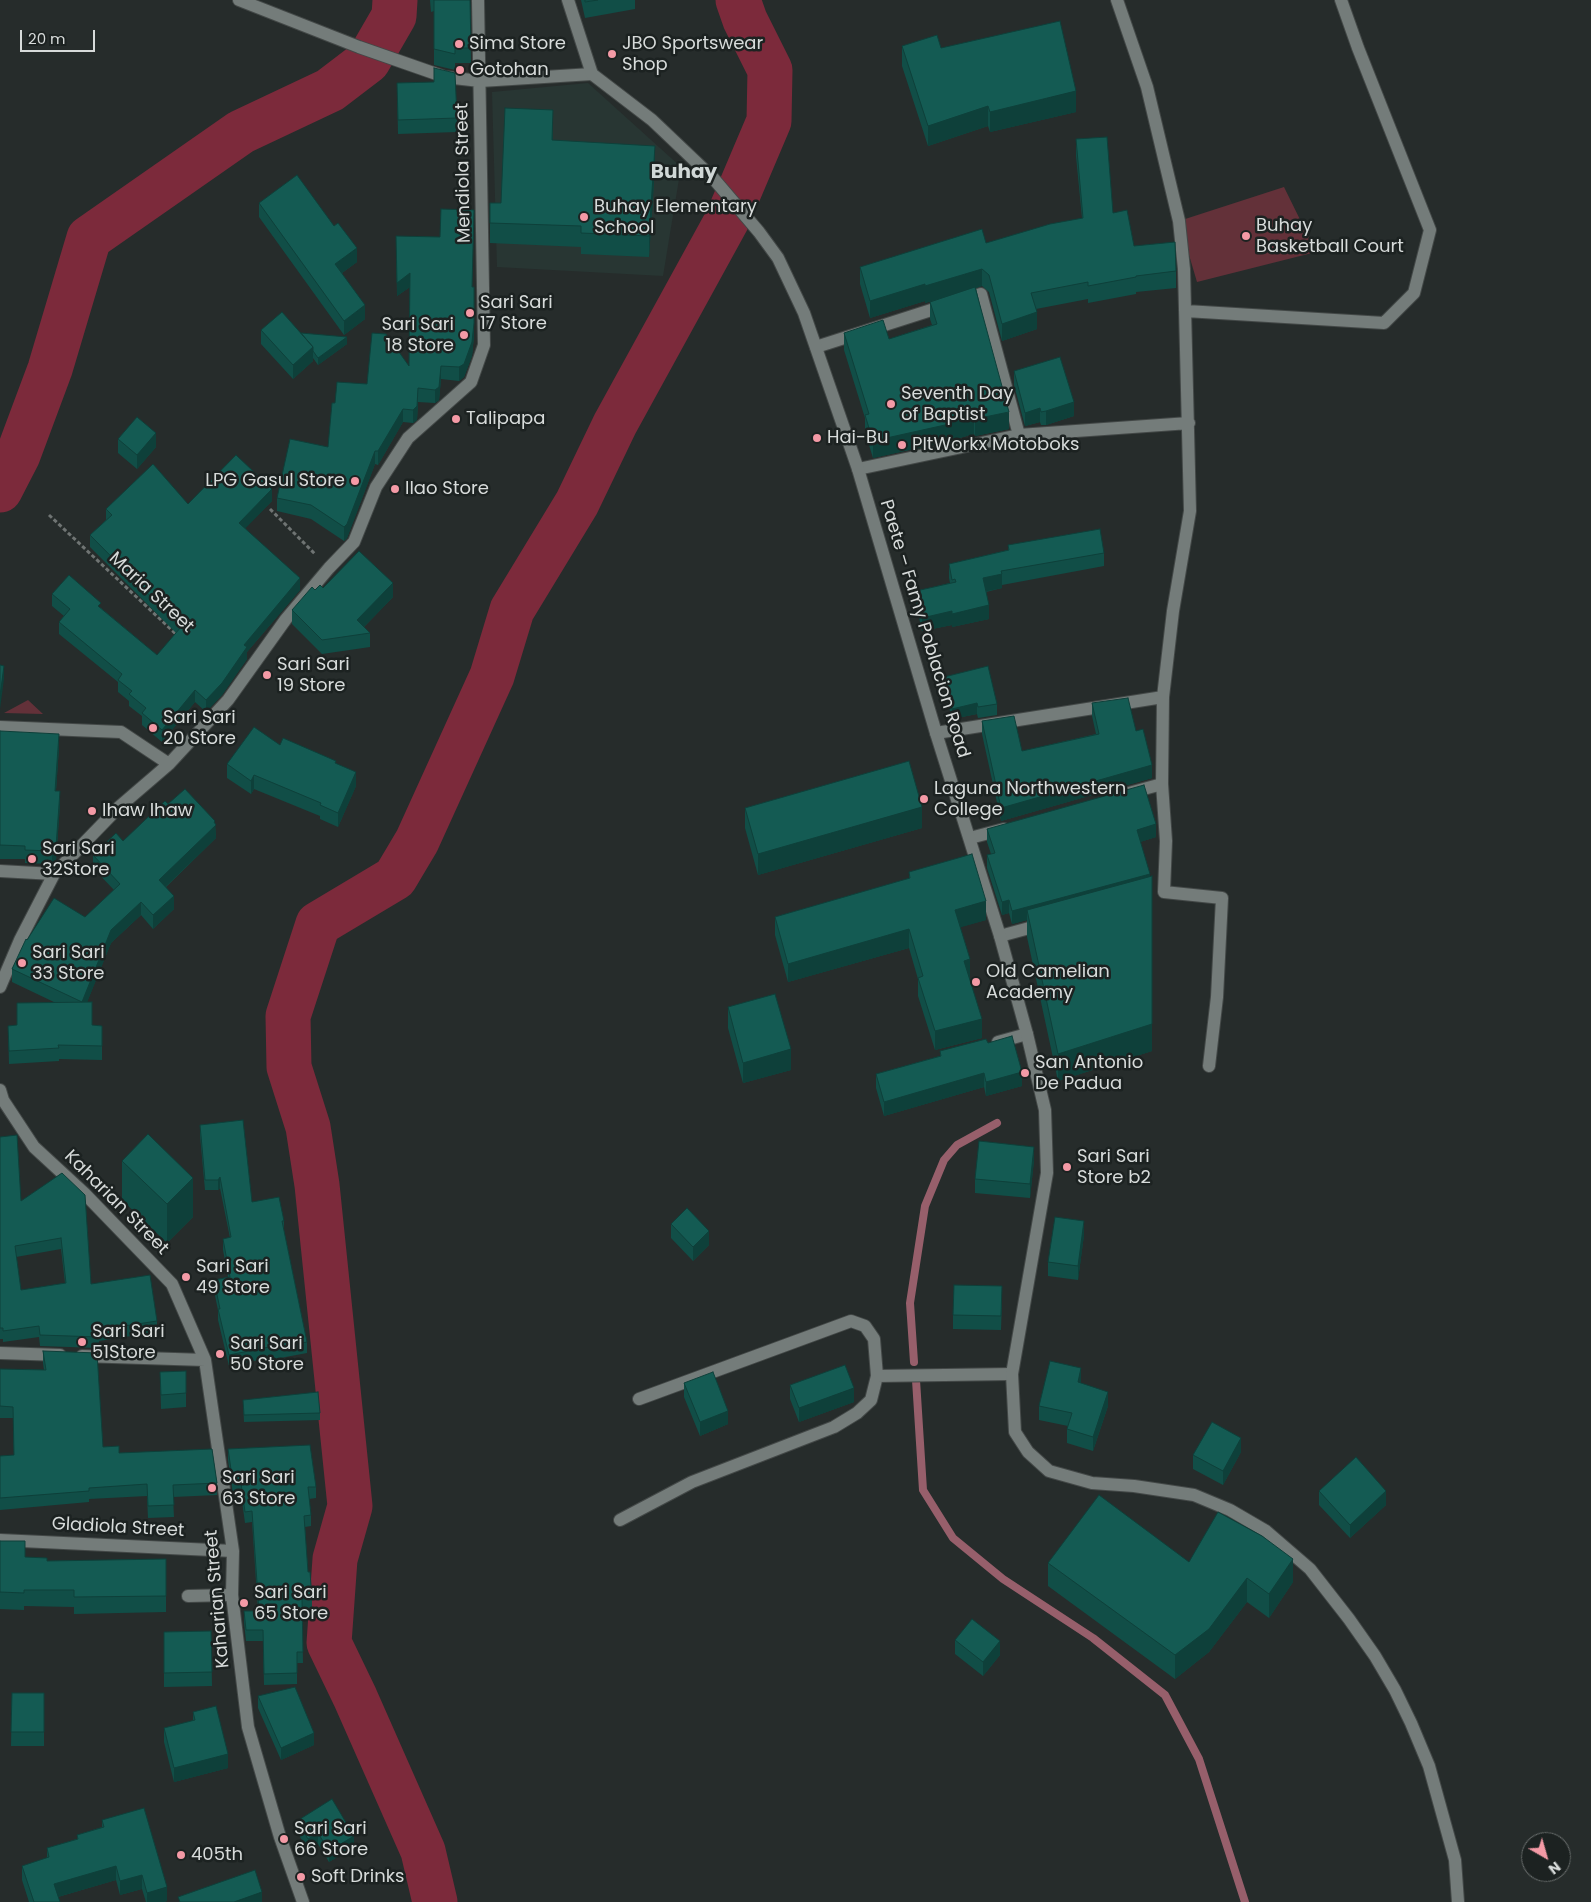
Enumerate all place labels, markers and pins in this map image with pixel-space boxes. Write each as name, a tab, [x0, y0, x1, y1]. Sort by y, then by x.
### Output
place label: Sima Store	[469, 33, 566, 55]
place label: JBO Sportswear Shop	[622, 33, 763, 76]
marker: Sima Store	[453, 38, 465, 50]
marker: JBO Sportswear Shop	[606, 48, 618, 60]
place label: Gotohan	[470, 59, 549, 81]
marker: Gotohan	[454, 64, 466, 76]
place label: Buhay Elementary School	[594, 196, 757, 238]
marker: Buhay Elementary School	[578, 211, 590, 223]
place label: Buhay Basketball Court	[1256, 215, 1404, 258]
marker: Buhay Basketball Court	[1240, 230, 1252, 242]
place label: Sari Sari 17 Store	[480, 292, 553, 334]
marker: Sari Sari 17 Store	[464, 307, 476, 319]
place label: Sari Sari 18 Store	[381, 314, 454, 356]
marker: Sari Sari 18 Store	[458, 329, 470, 341]
place label: Seventh Day of Baptist	[901, 383, 1013, 426]
marker: Seventh Day of Baptist	[885, 398, 897, 410]
place label: Talipapa	[466, 408, 545, 430]
marker: Talipapa	[450, 413, 462, 425]
place label: Hai-Bu	[827, 427, 889, 449]
marker: Hai-Bu	[811, 432, 823, 444]
place label: PItWorkx Motoboks	[912, 434, 1079, 456]
marker: PItWorkx Motoboks	[896, 439, 908, 451]
place label: LPG Gasul Store	[205, 470, 345, 492]
marker: LPG Gasul Store	[349, 475, 361, 487]
place label: Ilao Store	[405, 478, 489, 500]
marker: Ilao Store	[389, 483, 401, 495]
place label: Sari Sari 19 Store	[277, 654, 350, 696]
marker: Sari Sari 19 Store	[261, 669, 273, 681]
place label: Sari Sari 20 Store	[163, 707, 236, 750]
marker: Sari Sari 20 Store	[147, 722, 159, 734]
place label: Laguna Northwestern College	[934, 778, 1126, 821]
marker: Laguna Northwestern College	[918, 793, 930, 805]
place label: Ihaw Ihaw	[102, 800, 193, 822]
marker: Ihaw Ihaw	[86, 805, 98, 817]
place label: Sari Sari 32Store	[42, 838, 115, 881]
marker: Sari Sari 32Store	[26, 853, 38, 865]
place label: Sari Sari 33 Store	[32, 942, 105, 984]
marker: Sari Sari 33 Store	[16, 957, 28, 969]
place label: Old Camelian Academy	[986, 961, 1110, 1004]
marker: Old Camelian Academy	[970, 976, 982, 988]
place label: San Antonio De Padua	[1035, 1052, 1143, 1094]
marker: San Antonio De Padua	[1019, 1067, 1031, 1079]
place label: Sari Sari Store b2	[1077, 1146, 1151, 1188]
marker: Sari Sari Store b2	[1061, 1161, 1073, 1173]
place label: Sari Sari 49 Store	[196, 1256, 270, 1298]
marker: Sari Sari 49 Store	[180, 1271, 192, 1283]
place label: Sari Sari 51Store	[92, 1321, 165, 1364]
place label: Sari Sari 50 Store	[230, 1333, 304, 1376]
marker: Sari Sari 51Store	[76, 1336, 88, 1348]
marker: Sari Sari 50 Store	[214, 1348, 226, 1360]
place label: Sari Sari 63 Store	[222, 1467, 295, 1510]
marker: Sari Sari 63 Store	[206, 1482, 218, 1494]
place label: Sari Sari 65 Store	[254, 1582, 328, 1625]
marker: Sari Sari 65 Store	[238, 1597, 250, 1609]
place label: Sari Sari 66 Store	[294, 1818, 368, 1860]
marker: Sari Sari 66 Store	[278, 1833, 290, 1845]
place label: 405th	[191, 1844, 243, 1866]
marker: 405th	[175, 1849, 187, 1861]
place label: Soft Drinks	[311, 1866, 404, 1888]
marker: Soft Drinks	[295, 1871, 307, 1883]

